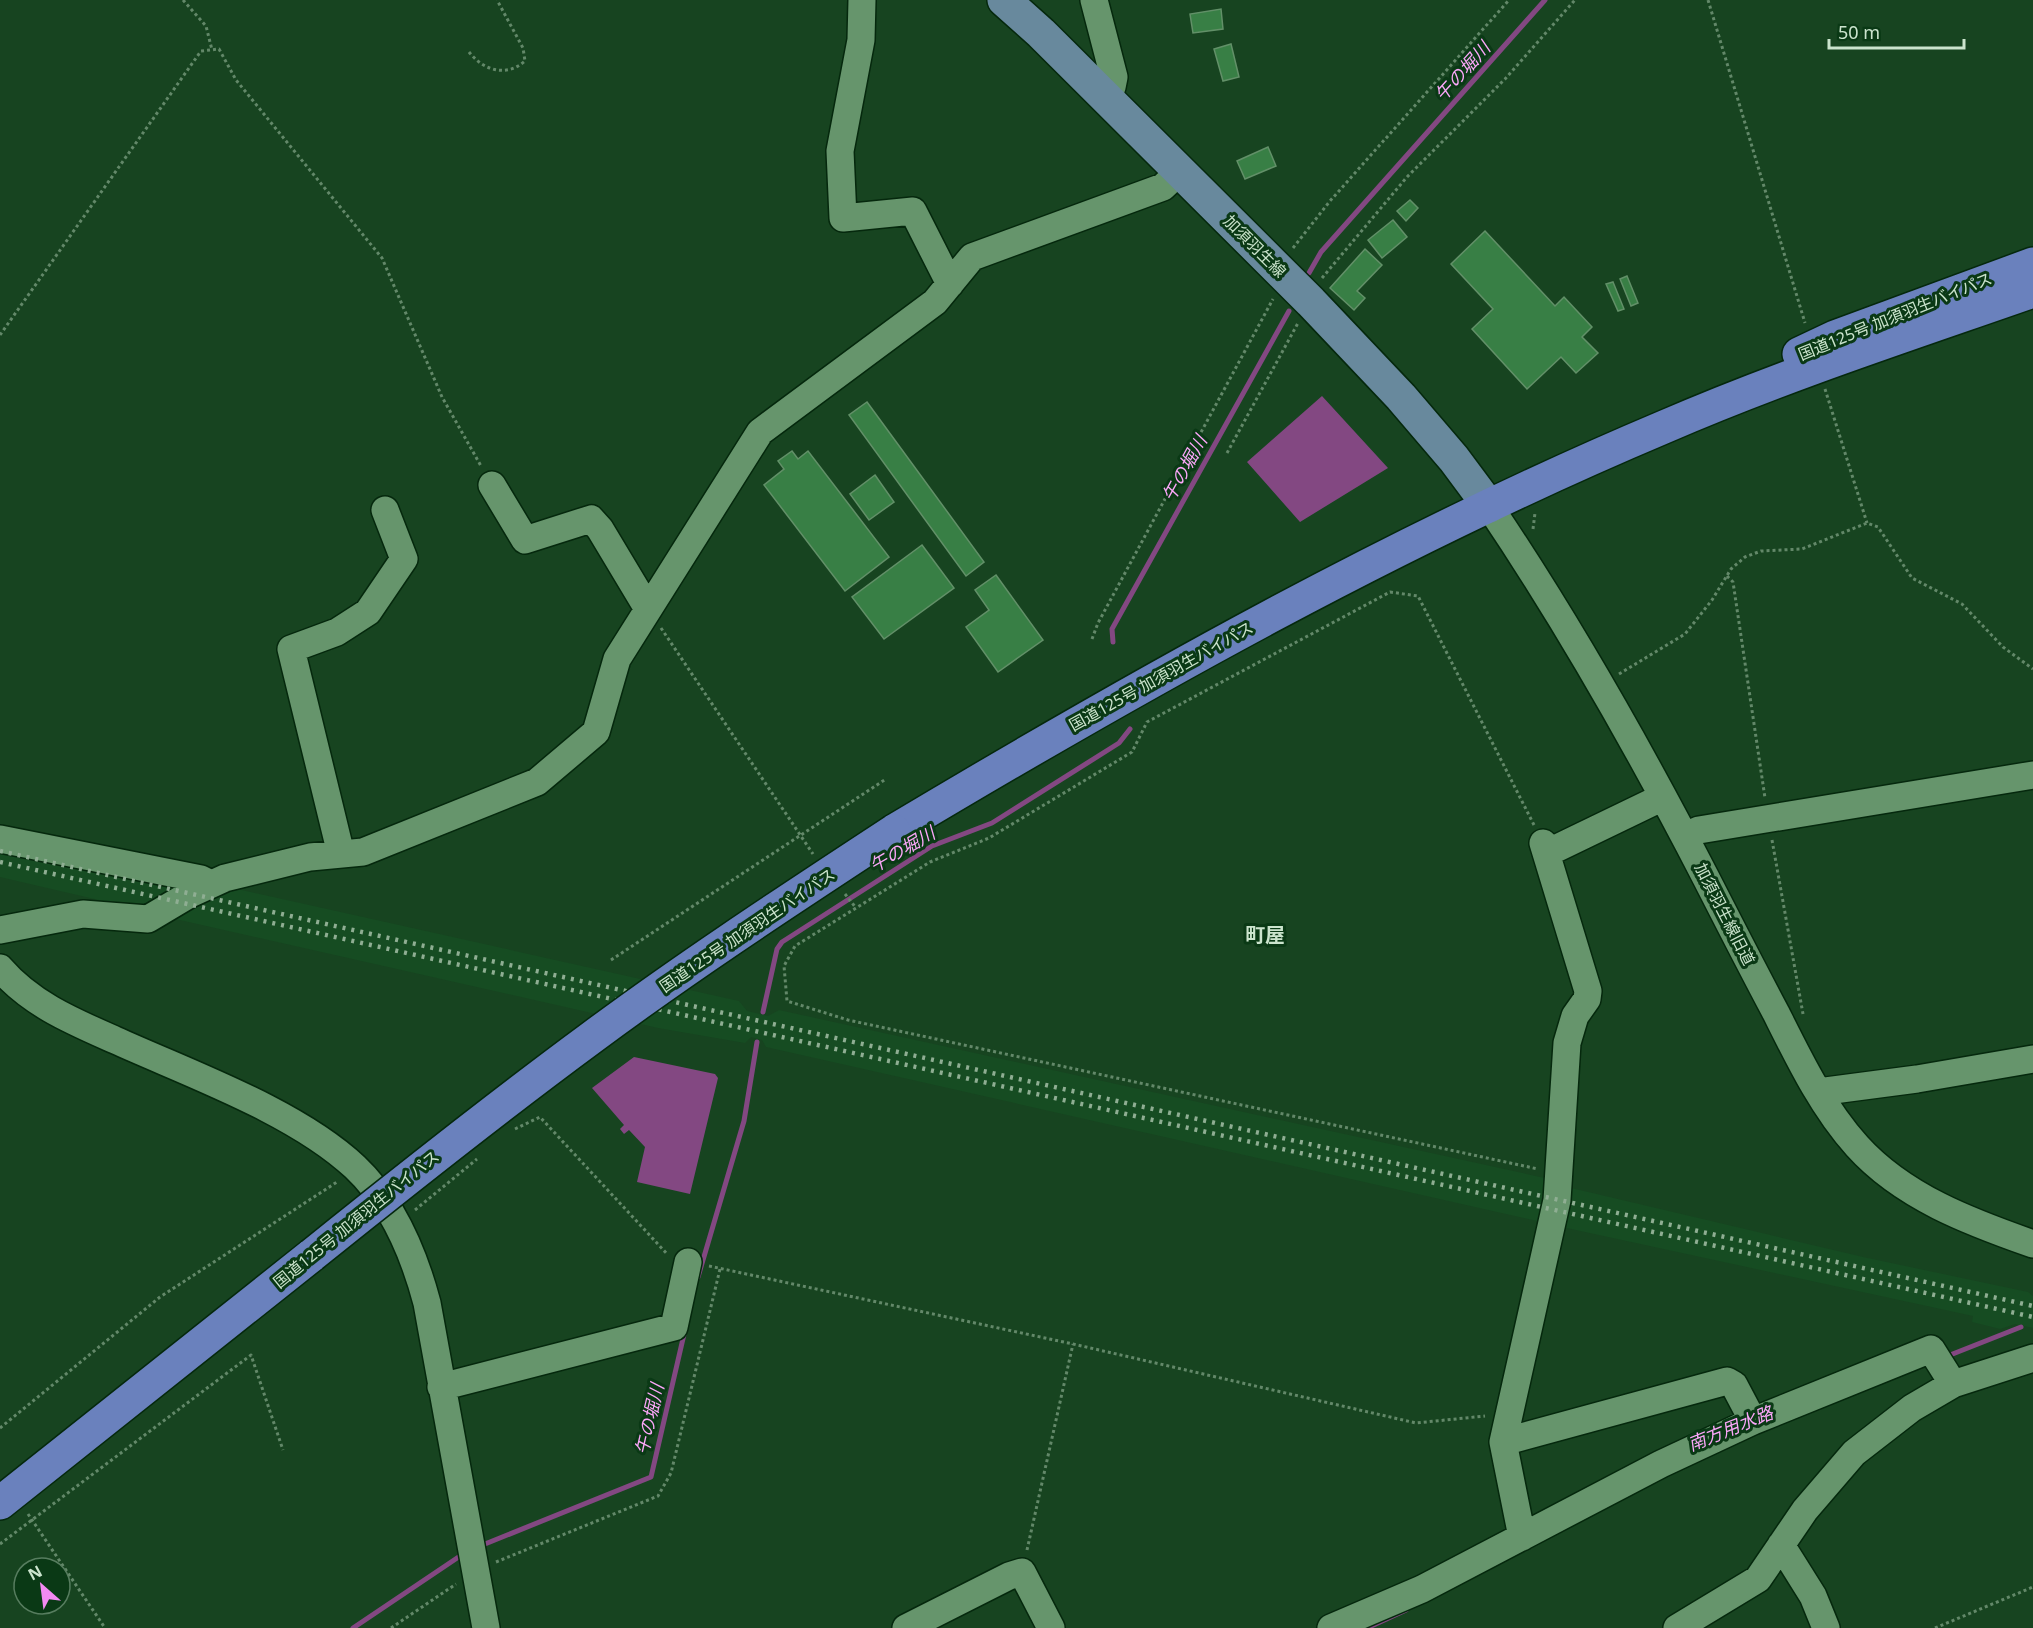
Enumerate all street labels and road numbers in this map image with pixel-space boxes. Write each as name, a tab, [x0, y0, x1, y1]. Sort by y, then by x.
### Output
street label: 加須羽生線	[1219, 210, 1291, 282]
street label: 国道125号 加須羽生バイパス	[1795, 267, 1995, 365]
street label: 国道125号 加須羽生バイパス	[1065, 616, 1257, 736]
street label: 加須羽生線旧道	[1690, 859, 1760, 969]
street label: 国道125号 加須羽生バイパス	[655, 863, 839, 997]
street label: 国道125号 加須羽生バイパス	[269, 1145, 443, 1293]

